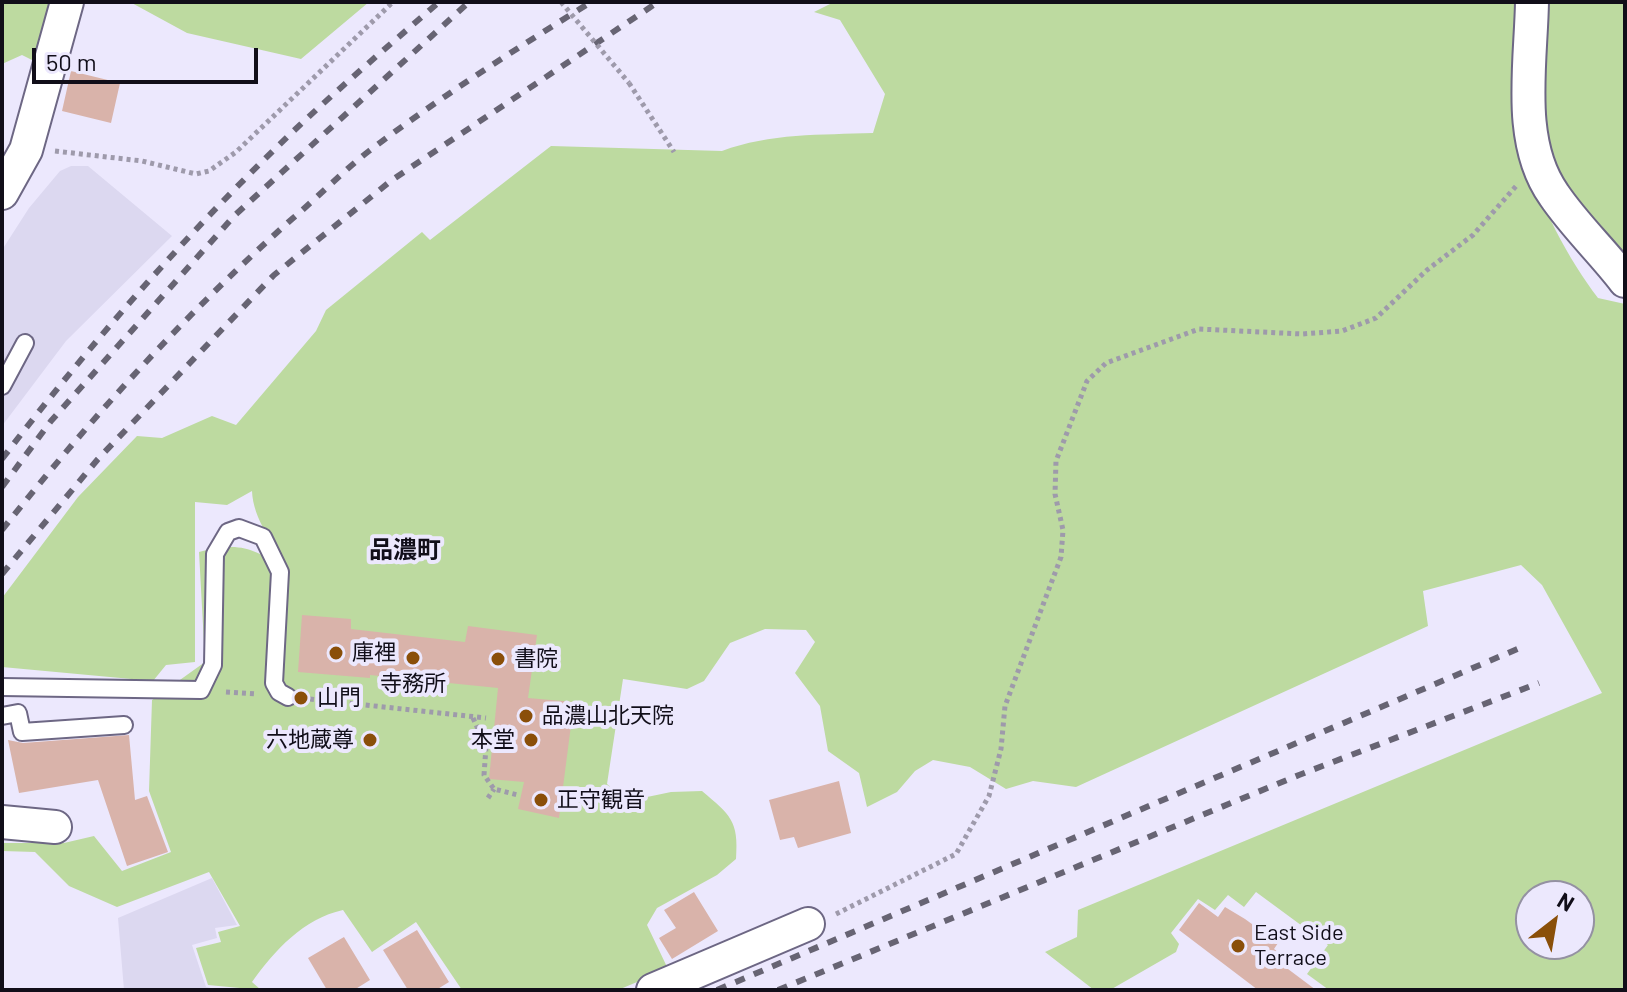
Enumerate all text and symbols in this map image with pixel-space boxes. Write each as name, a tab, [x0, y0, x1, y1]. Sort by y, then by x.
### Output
scale bar	[36, 32, 262, 82]
text: 50 m	[46, 47, 97, 76]
district label: 品濃町	[369, 536, 441, 564]
place label: 庫裡	[352, 640, 396, 666]
marker: 庫裡	[327, 644, 345, 662]
place label: 書院	[514, 646, 558, 672]
marker: 寺務所	[404, 649, 422, 667]
marker: 書院	[489, 650, 507, 668]
place label: 寺務所	[380, 671, 446, 697]
place label: 山門	[317, 685, 361, 711]
marker: 山門	[292, 689, 310, 707]
place label: 品濃山北天院	[542, 703, 674, 729]
marker: 品濃山北天院	[517, 707, 535, 725]
place label: 六地蔵尊	[266, 727, 354, 753]
place label: 本堂	[471, 727, 515, 753]
marker: 六地蔵尊	[361, 731, 379, 749]
marker: 本堂	[522, 731, 540, 749]
place label: 正守観音	[557, 787, 645, 813]
marker: 正守観音	[532, 791, 550, 809]
north arrow	[1515, 880, 1595, 960]
text: N	[1553, 886, 1579, 916]
place label: East Side Terrace	[1254, 920, 1344, 972]
marker: East Side Terrace	[1229, 937, 1247, 955]

